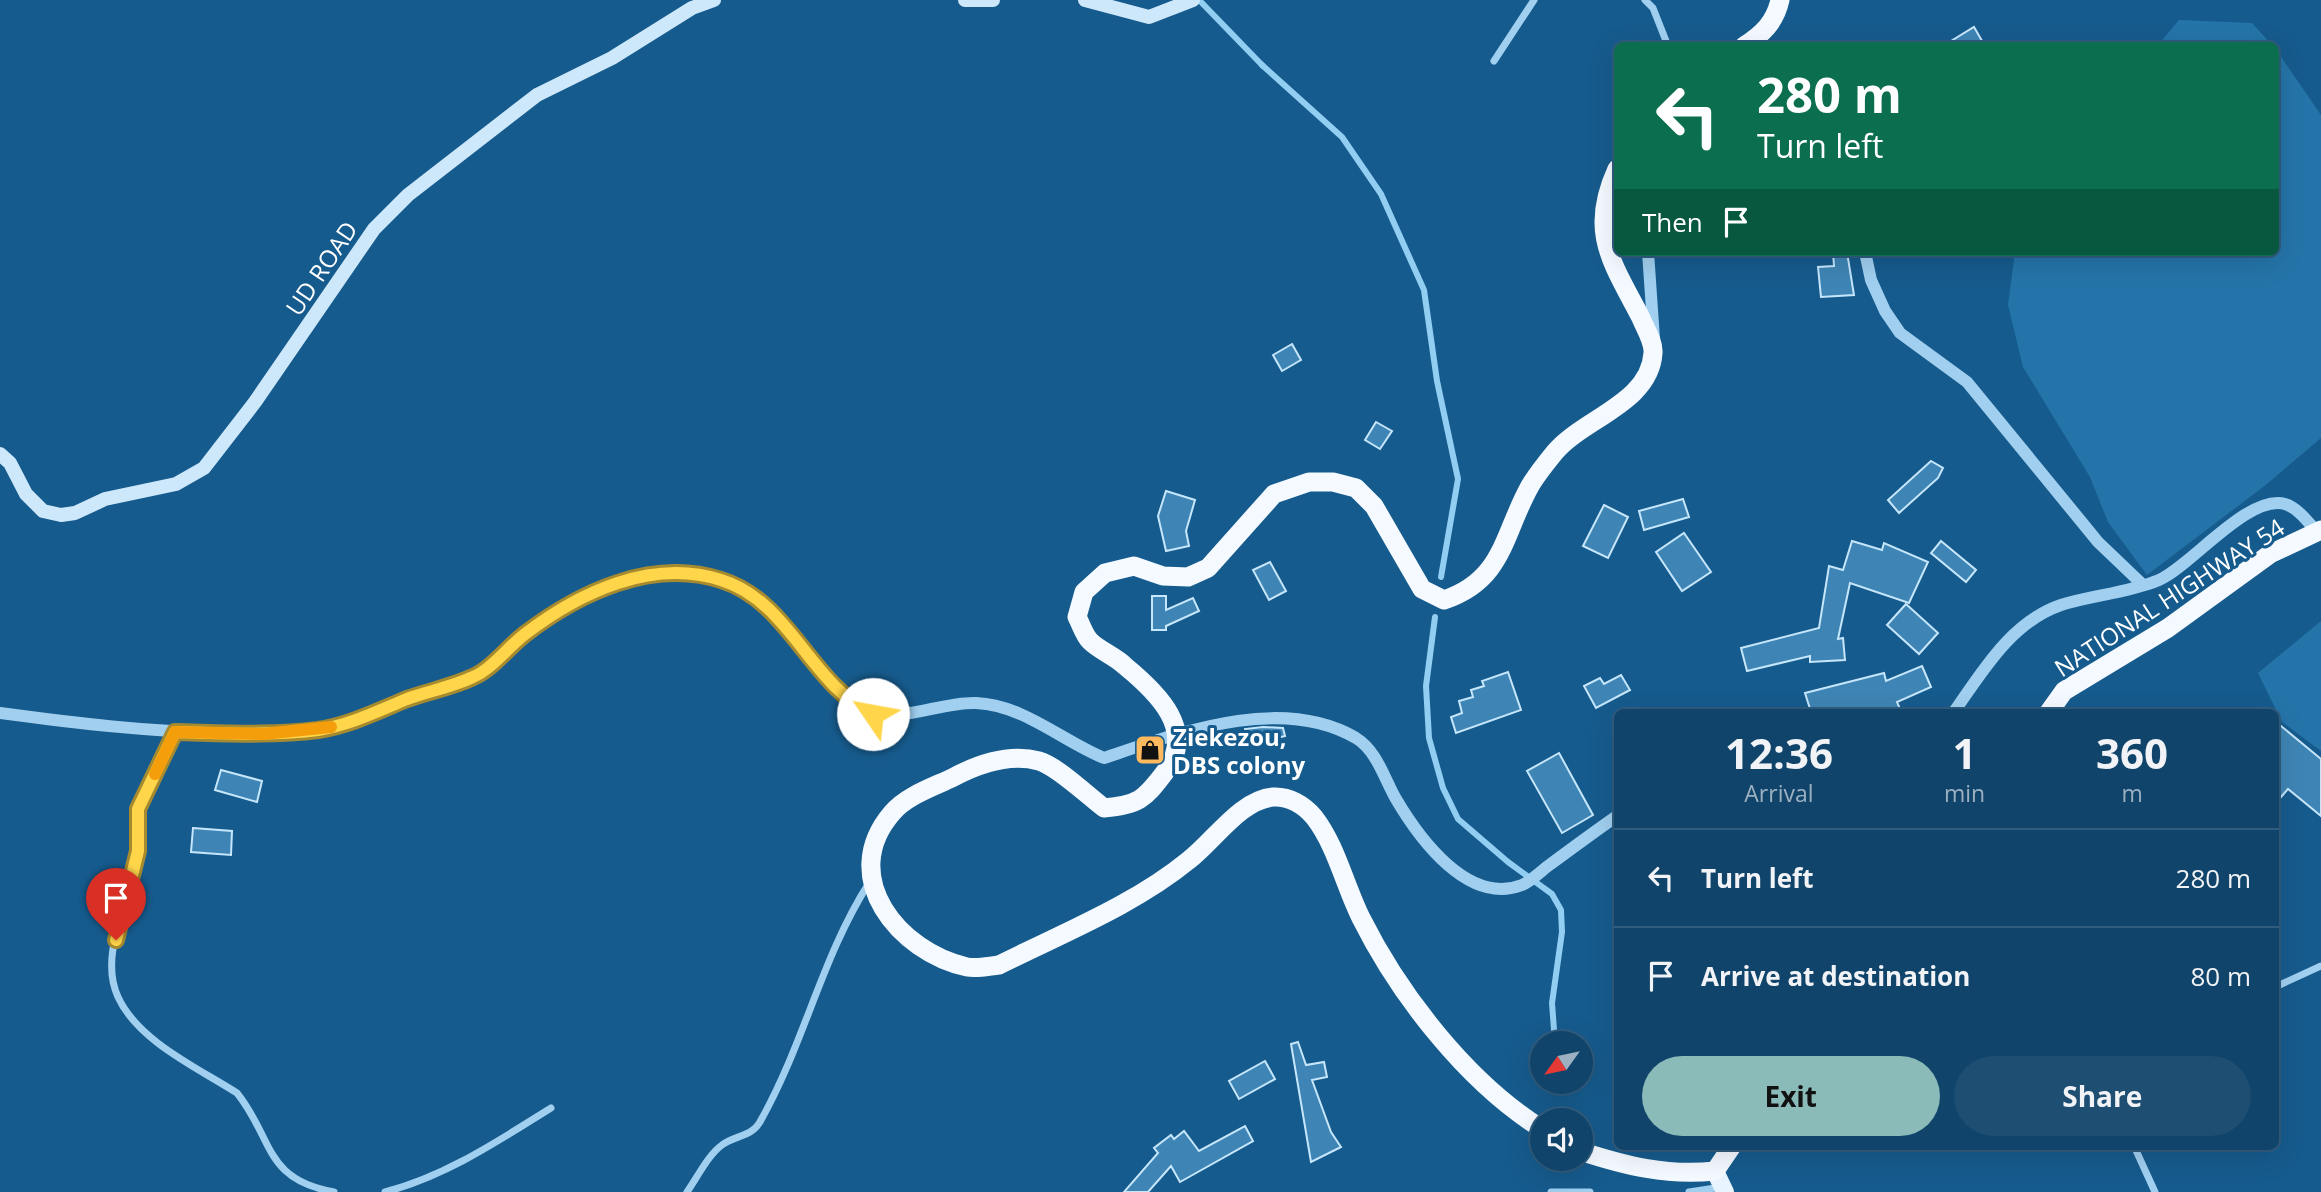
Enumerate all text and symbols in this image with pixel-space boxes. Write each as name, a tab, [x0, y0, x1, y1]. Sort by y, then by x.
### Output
text: 280 m	[1757, 61, 1902, 127]
icon: left	[1642, 70, 1733, 161]
text: Turn left	[1757, 124, 1883, 167]
icon: arrive	[1717, 203, 1755, 241]
text: Then	[1642, 204, 1703, 240]
street label: UD ROAD	[277, 214, 365, 322]
street label: NATIONAL HIGHWAY 54	[2048, 510, 2291, 684]
position arrow	[836, 677, 910, 751]
place label: Ziekezou, DBS colony	[1173, 720, 1306, 781]
text: 12:36	[1725, 724, 1833, 781]
text: 1	[1952, 724, 1977, 781]
text: 360	[2096, 724, 2168, 781]
shop icon: Ziekezou, DBS colony	[1133, 733, 1167, 767]
text: Arrival	[1744, 777, 1814, 809]
text: min	[1944, 777, 1985, 809]
text: m	[2121, 777, 2143, 809]
icon: left	[1642, 859, 1680, 897]
text: Turn left	[1701, 860, 1813, 896]
text: 280 m	[2176, 860, 2251, 896]
pin	[86, 868, 146, 940]
icon: arrive	[97, 879, 135, 917]
icon: arrive	[1642, 957, 1680, 995]
text: Arrive at destination	[1701, 958, 1970, 994]
text: 80 m	[2190, 958, 2251, 994]
north arrow	[1530, 1031, 1592, 1094]
map controls	[1530, 1031, 1593, 1171]
button: Exit	[1642, 1056, 1940, 1136]
button: Share	[1954, 1056, 2251, 1136]
button: sound	[1530, 1108, 1593, 1171]

